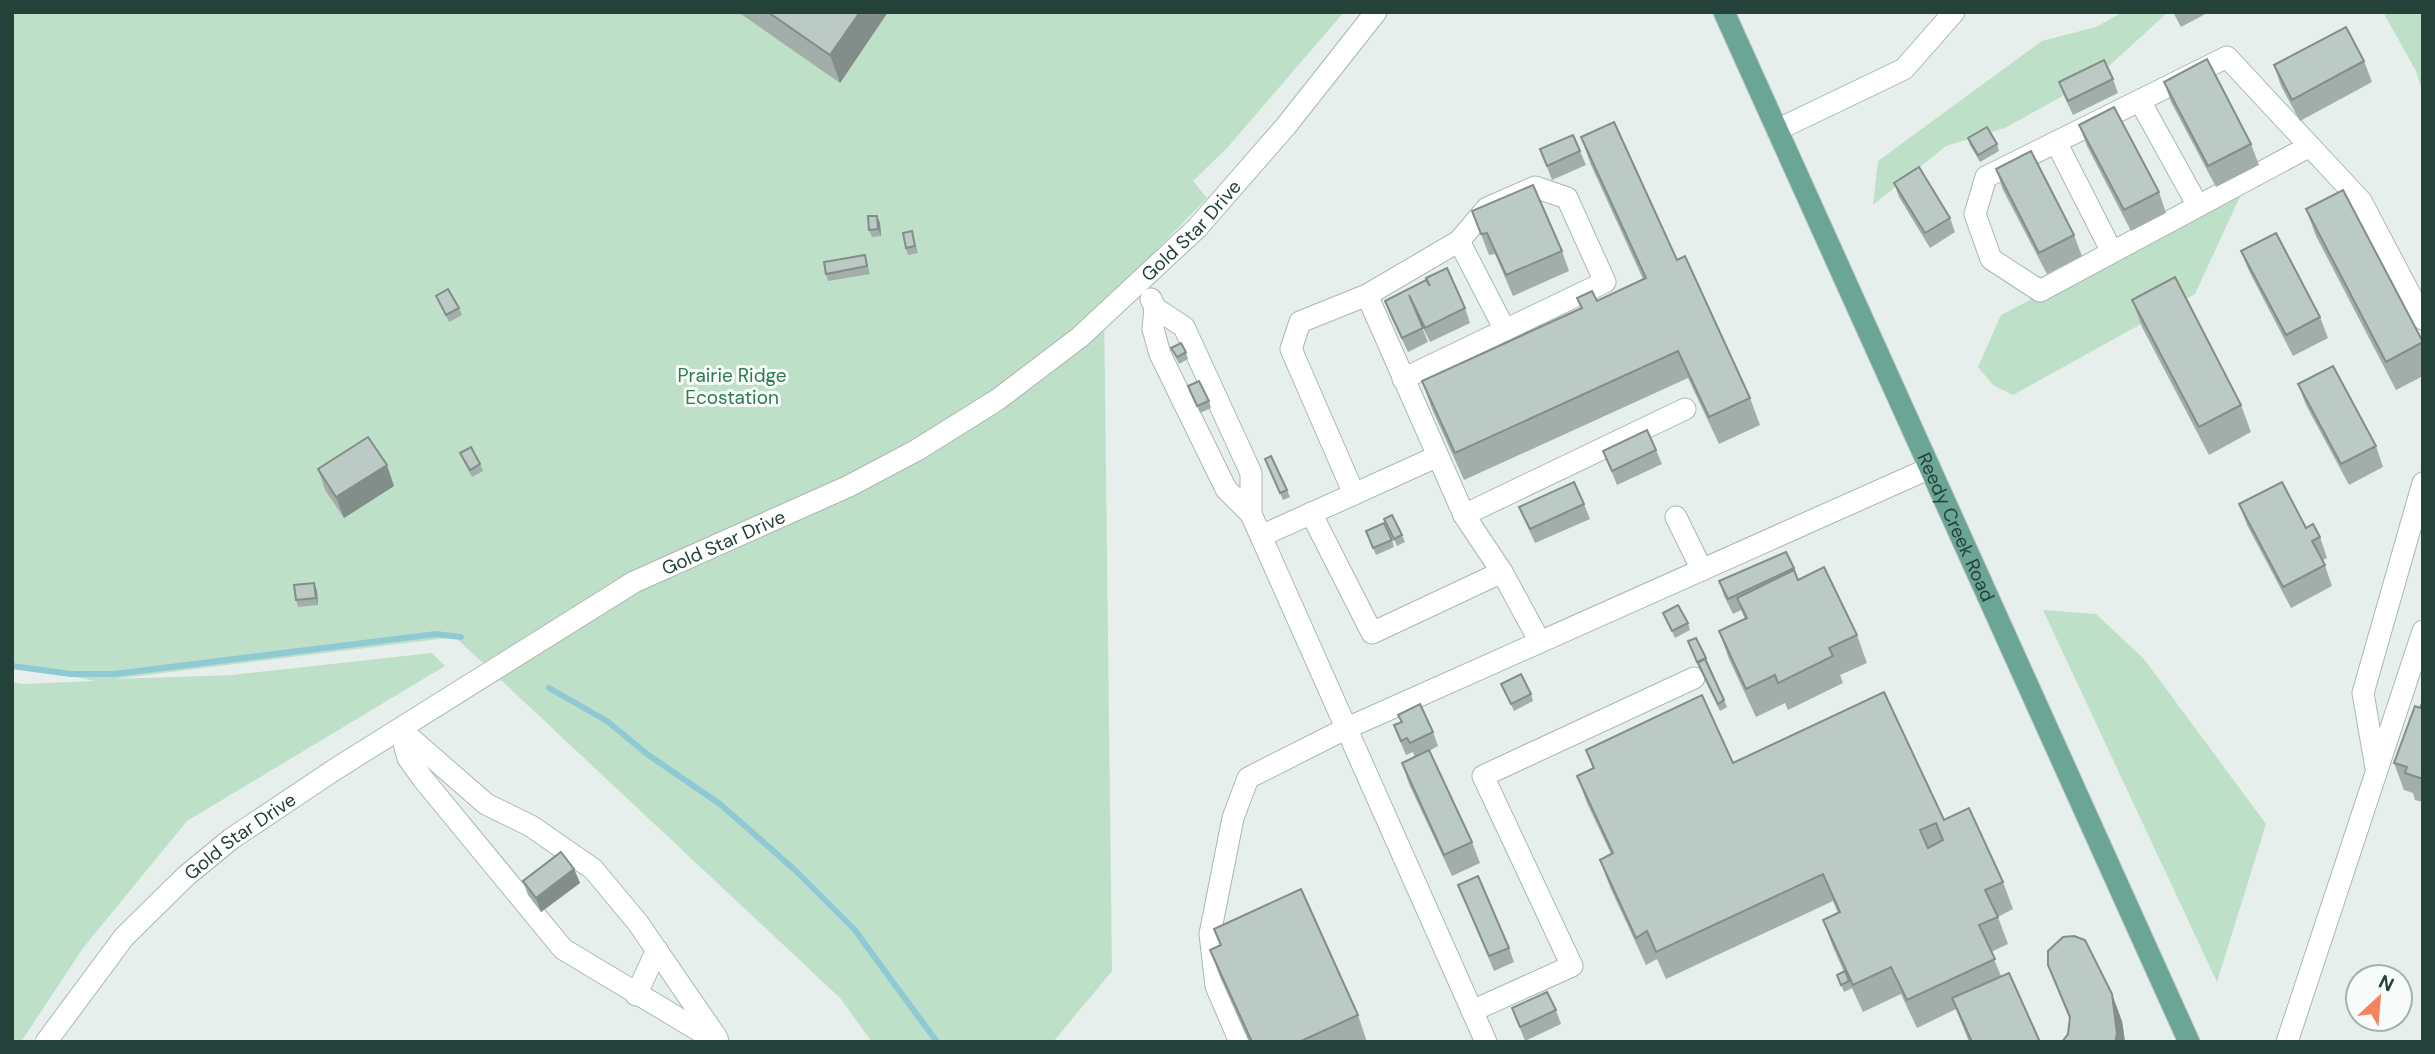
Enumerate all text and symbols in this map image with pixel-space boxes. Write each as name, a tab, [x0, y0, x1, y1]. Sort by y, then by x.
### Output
street label: Gold Star Drive	[1136, 174, 1246, 286]
park label: Prairie Ridge Ecostation	[677, 363, 787, 410]
street label: Reedy Creek Road	[1912, 449, 2001, 605]
street label: Gold Star Drive	[658, 504, 789, 581]
street label: Gold Star Drive	[179, 787, 301, 885]
north arrow	[2344, 963, 2414, 1033]
text: N	[2375, 969, 2398, 997]

